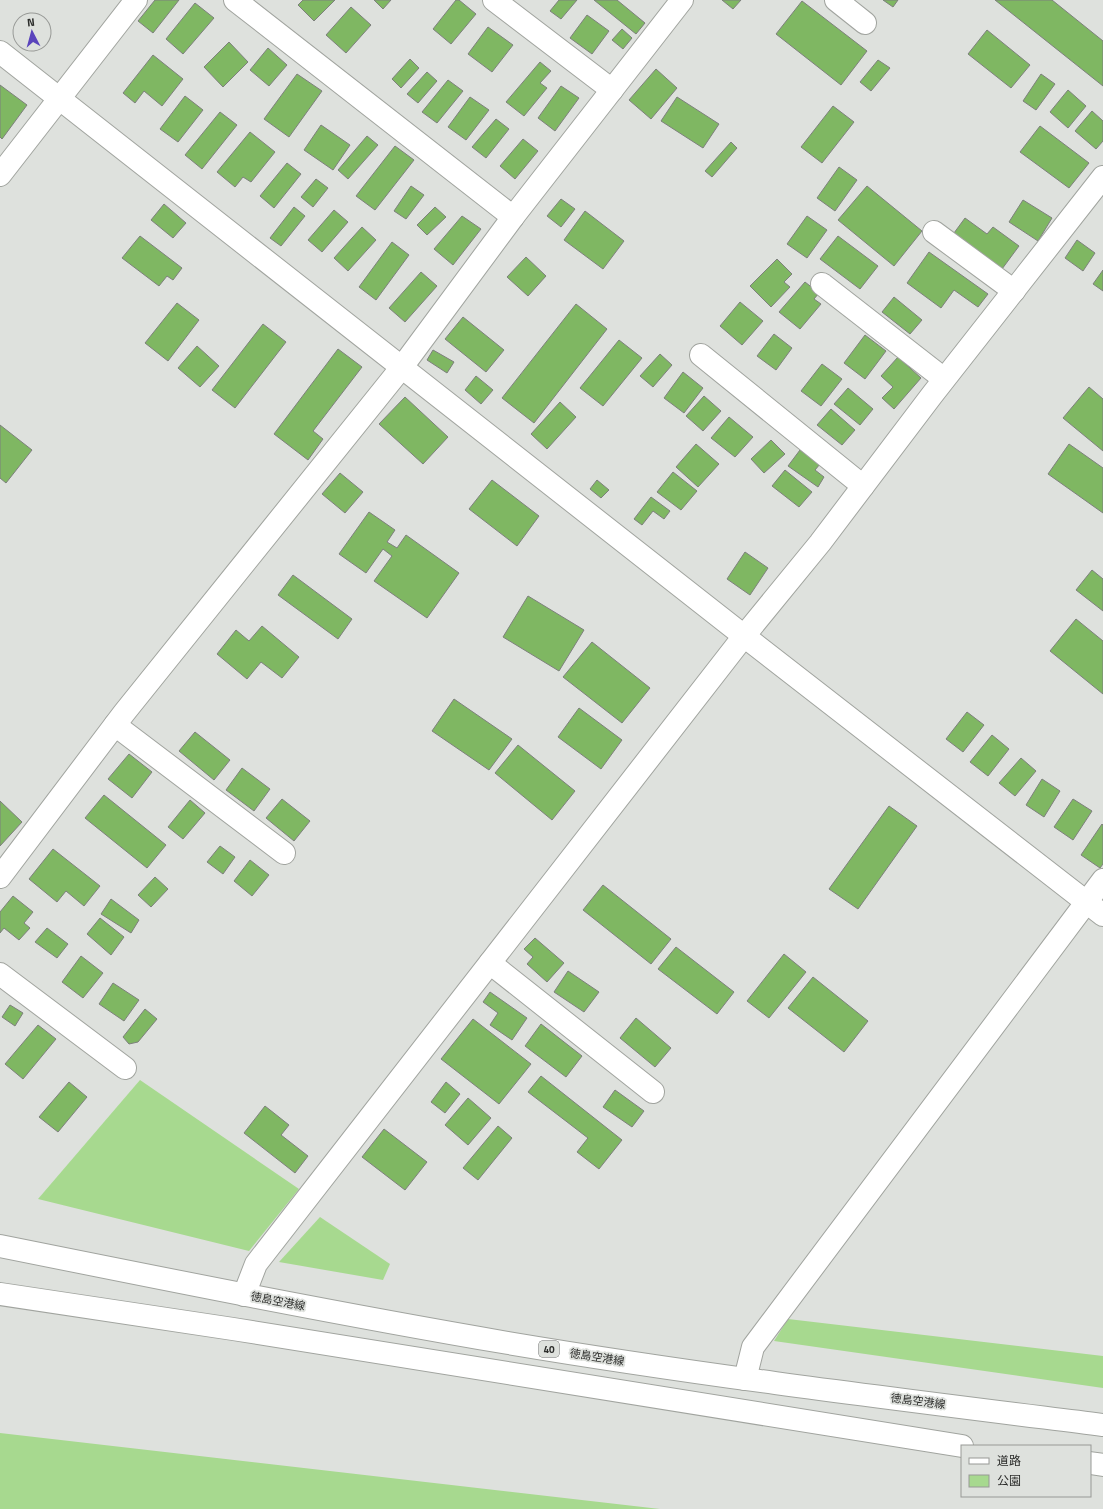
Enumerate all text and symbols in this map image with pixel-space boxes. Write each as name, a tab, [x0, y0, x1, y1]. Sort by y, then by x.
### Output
north arrow	[12, 12, 52, 52]
text: N	[26, 14, 36, 30]
street label: 徳島空港線	[249, 1288, 307, 1314]
road number: 40	[539, 1341, 559, 1357]
street label: 徳島空港線	[569, 1345, 625, 1369]
street label: 徳島空港線	[890, 1390, 946, 1412]
legend	[961, 1445, 1091, 1497]
text: 道路	[997, 1451, 1021, 1470]
text: 公園	[997, 1471, 1021, 1490]

